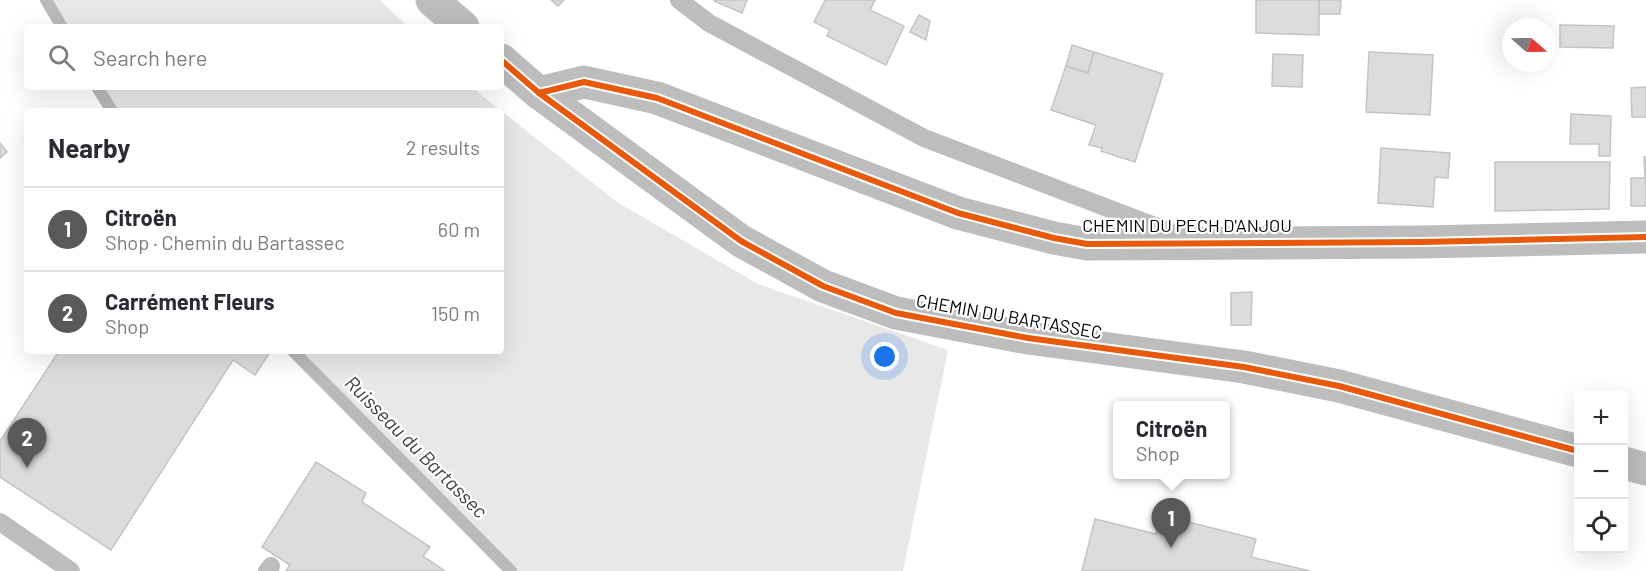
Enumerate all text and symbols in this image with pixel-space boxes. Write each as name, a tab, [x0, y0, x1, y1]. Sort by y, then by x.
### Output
north arrow	[1502, 18, 1556, 72]
search box	[24, 24, 504, 90]
icon: search	[45, 41, 78, 74]
text: Search here	[93, 44, 207, 70]
text: Nearby	[48, 132, 130, 163]
text: 2 results	[406, 135, 480, 159]
text: Citroën	[105, 204, 177, 230]
street label: CHEMIN DU PECH D'ANJOU	[1082, 214, 1292, 236]
text: 1	[64, 217, 71, 241]
text: 60 m	[438, 217, 480, 241]
text: Shop · Chemin du Bartassec	[105, 230, 345, 254]
text: Carrément Fleurs	[105, 288, 275, 314]
street label: CHEMIN DU BARTASSEC	[914, 289, 1104, 343]
text: 2	[62, 301, 73, 325]
text: 150 m	[431, 301, 480, 325]
text: Shop	[105, 314, 149, 338]
your location	[870, 342, 899, 371]
water label: Ruisseau du Bartassec	[340, 370, 493, 523]
map controls	[1574, 391, 1628, 553]
button: +	[1574, 391, 1628, 445]
popup	[1113, 401, 1230, 479]
text: Citroën	[1136, 415, 1207, 441]
pin: 2	[8, 418, 46, 468]
text: Shop	[1136, 441, 1180, 465]
button: −	[1574, 445, 1628, 499]
pin: 1	[1152, 498, 1190, 548]
button: locate	[1574, 499, 1628, 553]

